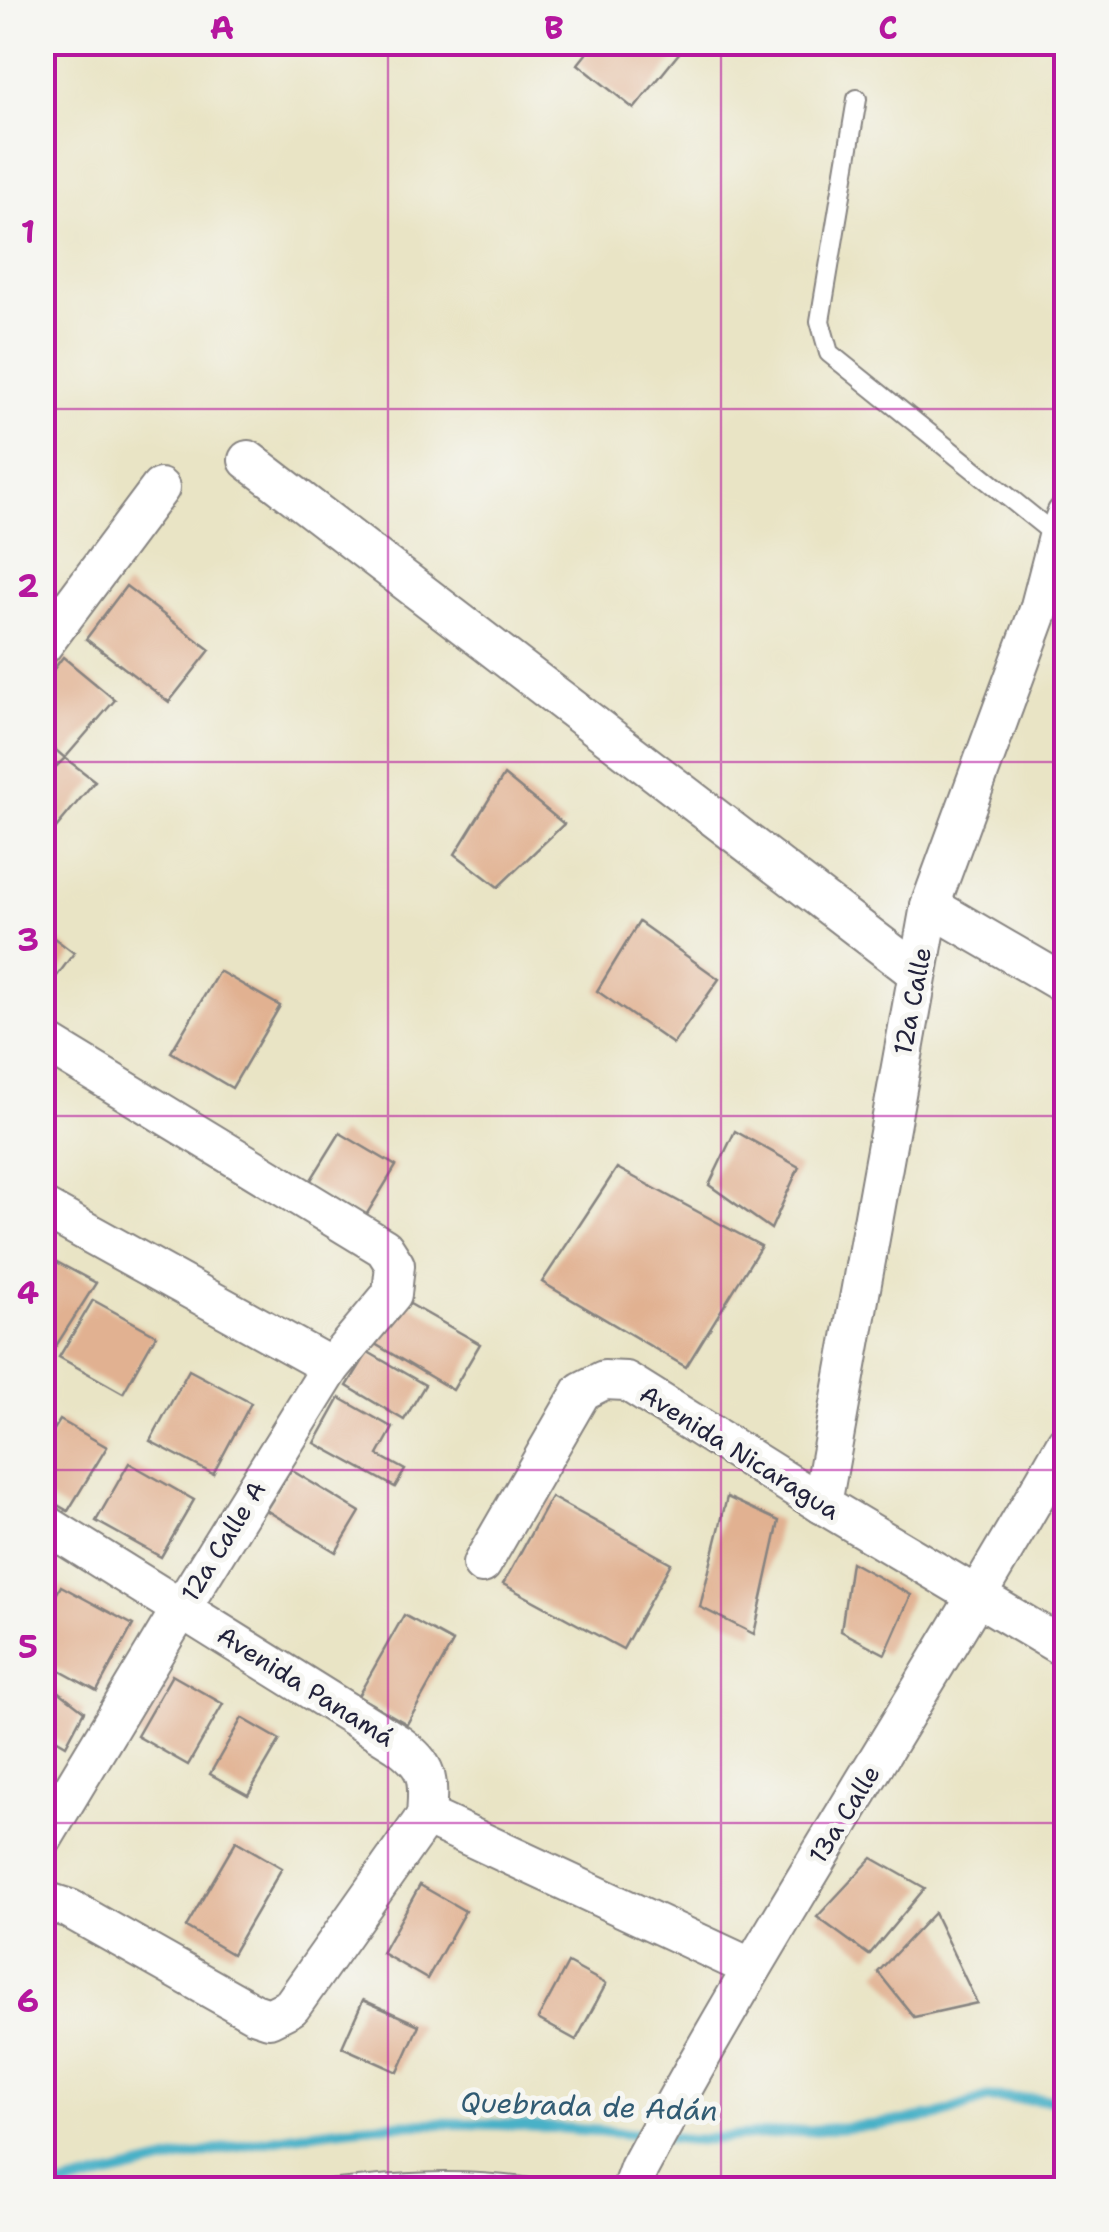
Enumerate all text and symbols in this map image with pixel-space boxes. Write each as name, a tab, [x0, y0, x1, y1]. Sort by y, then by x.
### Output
text: A	[210, 6, 234, 49]
text: B	[544, 6, 564, 49]
text: C	[878, 6, 898, 49]
text: 1	[21, 210, 35, 253]
text: 2	[17, 564, 39, 607]
text: 3	[17, 918, 39, 961]
street label: 12a Calle	[885, 944, 939, 1058]
text: 4	[17, 1271, 39, 1314]
street label: Avenida Nicaragua	[634, 1377, 847, 1528]
street label: 12a Calle A	[173, 1474, 273, 1608]
street label: Avenida Panamá	[211, 1618, 401, 1754]
text: 5	[18, 1625, 38, 1668]
street label: 13a Calle	[801, 1758, 887, 1870]
text: 6	[17, 1979, 39, 2022]
water label: Quebrada de Adán	[460, 2083, 718, 2129]

